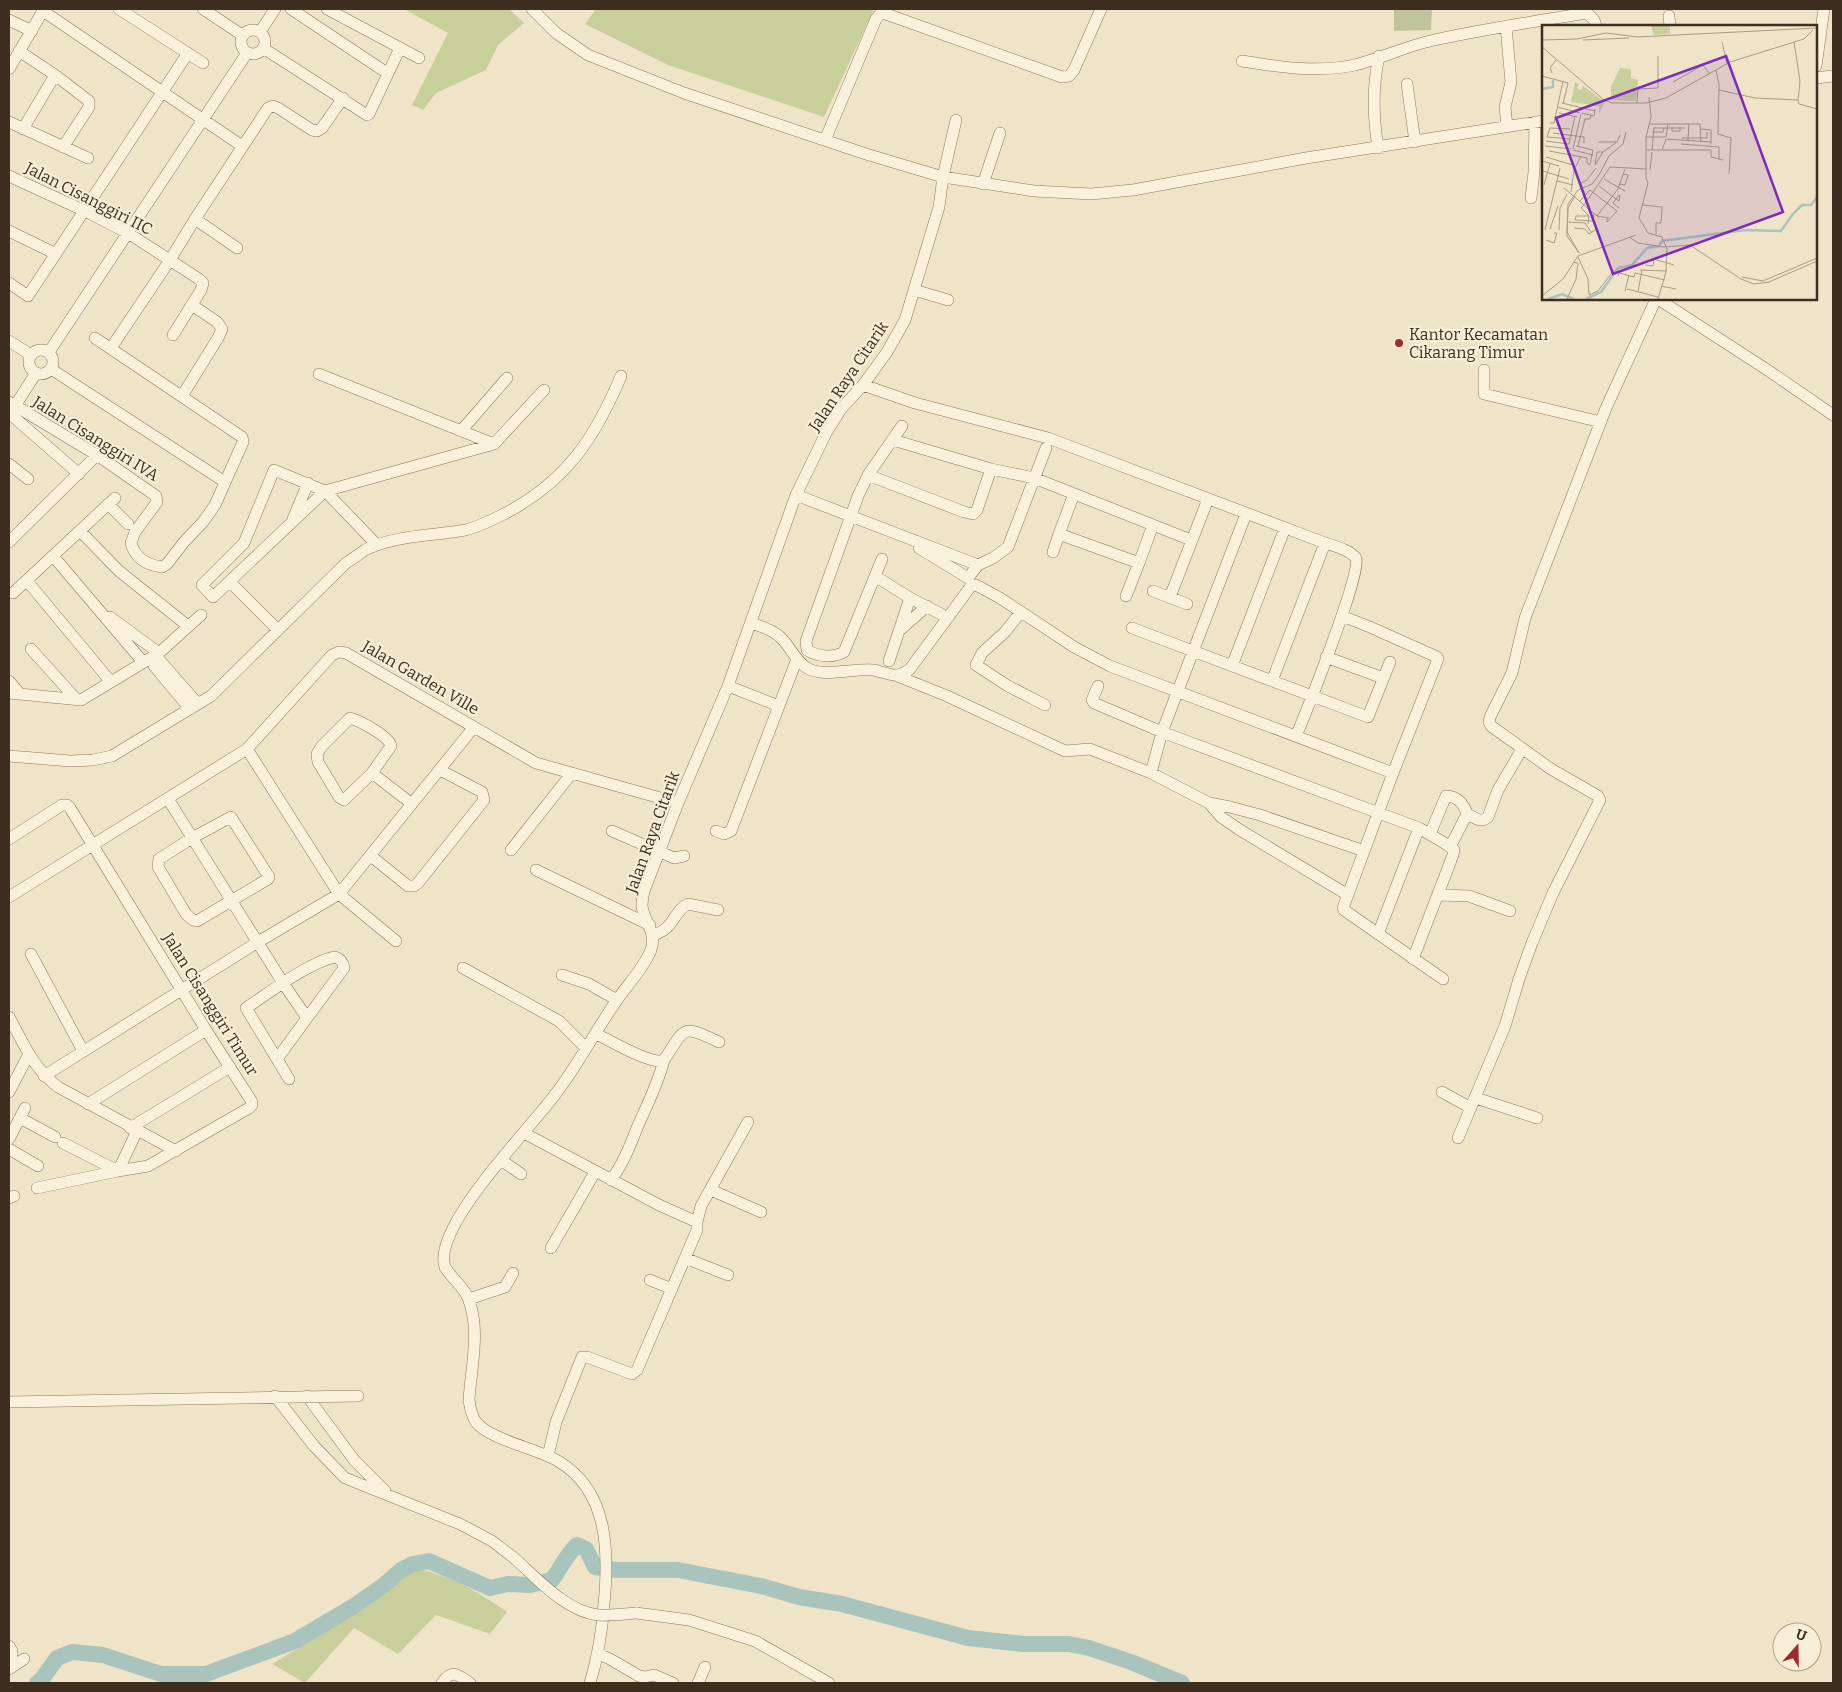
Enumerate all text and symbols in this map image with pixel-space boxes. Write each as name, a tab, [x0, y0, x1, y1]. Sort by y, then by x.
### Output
inset map	[1542, 25, 1817, 300]
street label: Jalan Cisanggiri IIC	[21, 158, 156, 239]
street label: Jalan Raya Citarik	[804, 318, 892, 436]
place label: Kantor Kecamatan Cikarang Timur	[1409, 325, 1548, 362]
marker: Kantor Kecamatan Cikarang Timur	[1393, 337, 1405, 349]
street label: Jalan Cisanggiri IVA	[28, 391, 163, 485]
street label: Jalan Garden Ville	[358, 636, 483, 719]
street label: Jalan Raya Citarik	[621, 769, 683, 897]
street label: Jalan Cisanggiri Timur	[158, 929, 262, 1079]
north arrow	[1772, 1622, 1822, 1672]
text: U	[1793, 1625, 1810, 1645]

